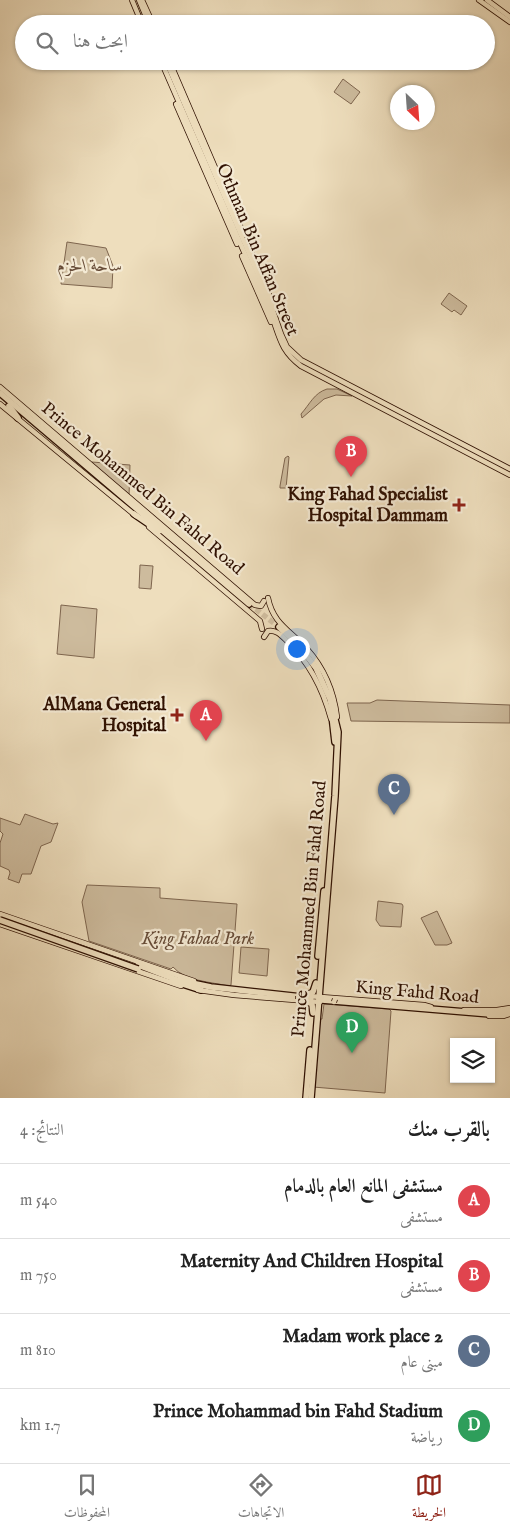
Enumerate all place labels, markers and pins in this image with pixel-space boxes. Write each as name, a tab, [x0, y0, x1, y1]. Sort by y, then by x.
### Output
pin: B	[335, 436, 367, 477]
place label: King Fahad Specialist Hospital Dammam	[287, 484, 449, 528]
marker: King Fahad Specialist Hospital Dammam	[452, 498, 466, 512]
place label: AlMana General Hospital	[42, 694, 167, 738]
pin: A	[190, 700, 222, 741]
marker: AlMana General Hospital	[170, 708, 184, 722]
pin: C	[378, 774, 410, 815]
pin: D	[336, 1012, 368, 1053]

